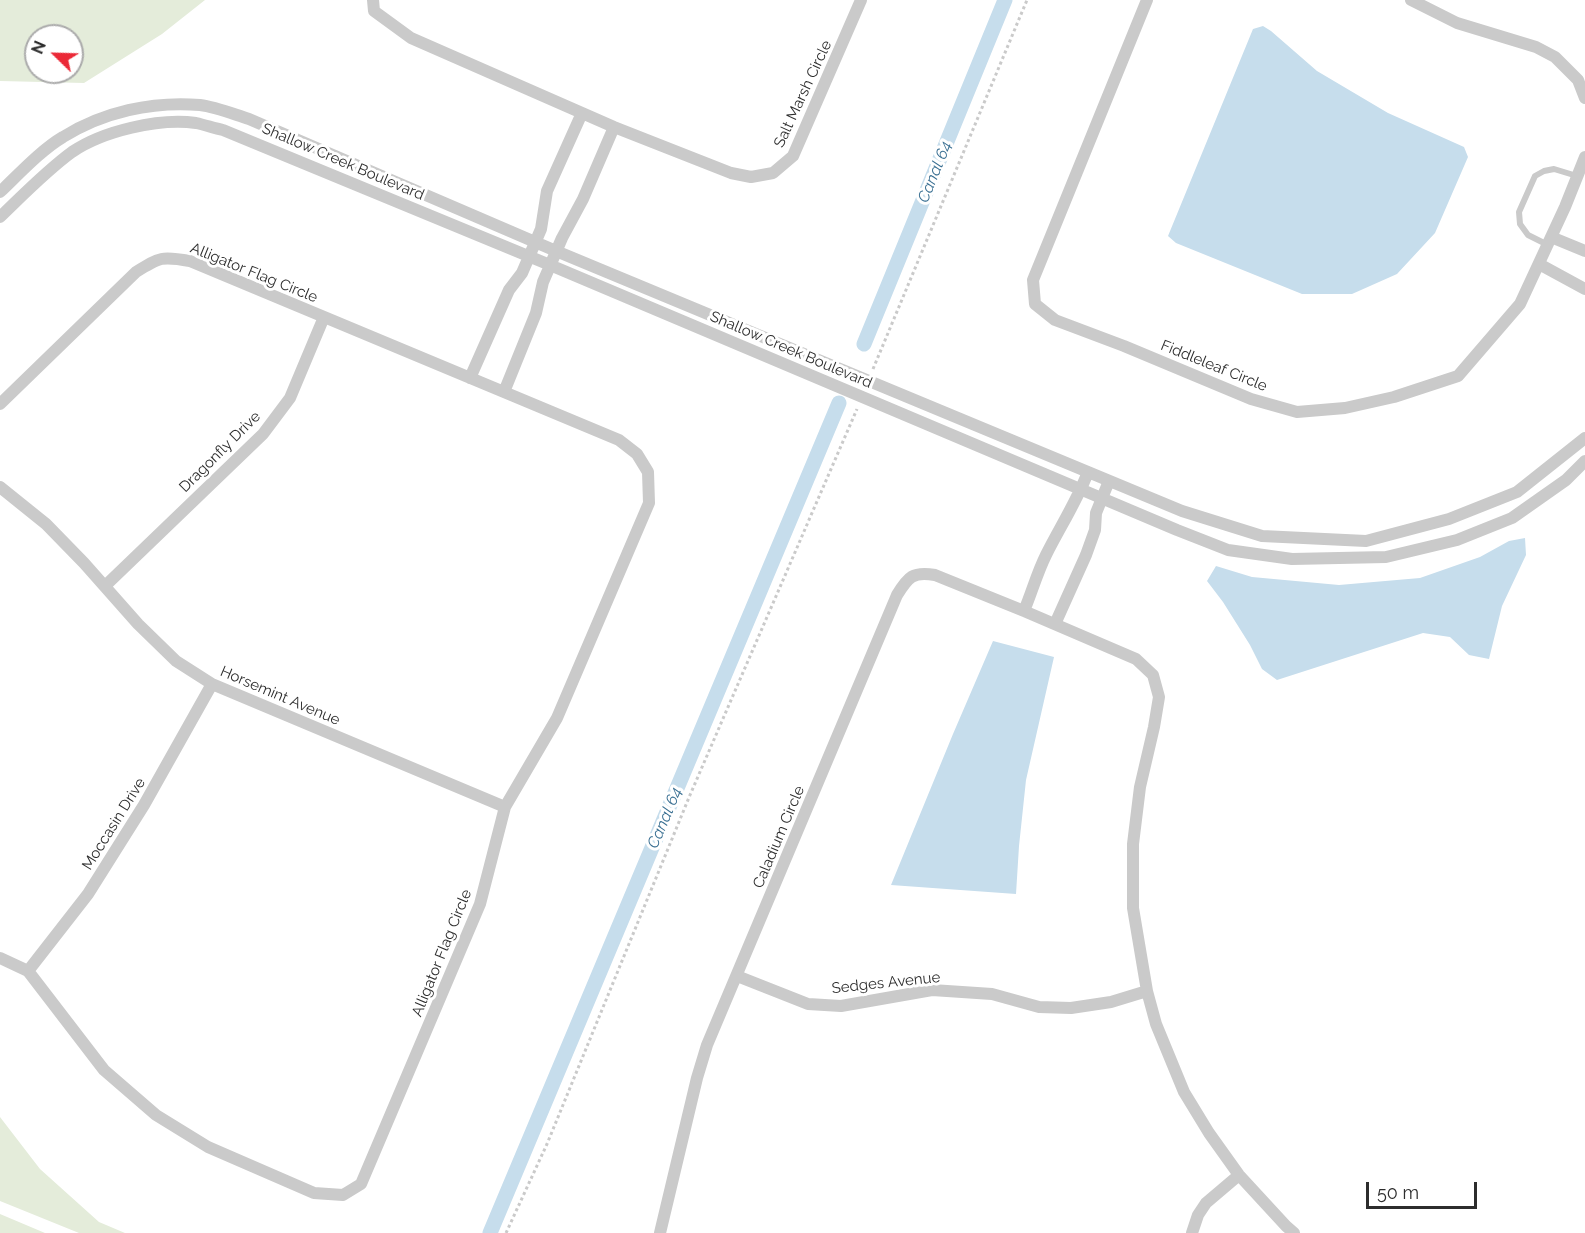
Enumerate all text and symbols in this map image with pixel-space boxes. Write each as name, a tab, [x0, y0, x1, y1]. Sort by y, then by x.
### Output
north arrow	[24, 24, 84, 84]
text: N	[28, 38, 50, 57]
street label: Salt Marsh Circle	[770, 38, 836, 150]
street label: Shallow Creek Boulevard	[259, 120, 427, 204]
water label: Canal 64	[914, 138, 956, 206]
street label: Alligator Flag Circle	[188, 239, 320, 307]
street label: Shallow Creek Boulevard	[707, 308, 875, 392]
street label: Fiddleleaf Circle	[1158, 336, 1270, 396]
street label: Dragonfly Drive	[176, 408, 264, 496]
street label: Horsemint Avenue	[217, 663, 343, 729]
street label: Moccasin Drive	[78, 775, 150, 873]
street label: Caladium Circle	[749, 783, 809, 891]
water label: Canal 64	[644, 785, 686, 851]
street label: Alligator Flag Circle	[408, 887, 476, 1019]
street label: Sedges Avenue	[831, 968, 941, 998]
scale bar	[1369, 1170, 1480, 1208]
text: 50 m	[1377, 1182, 1419, 1203]

